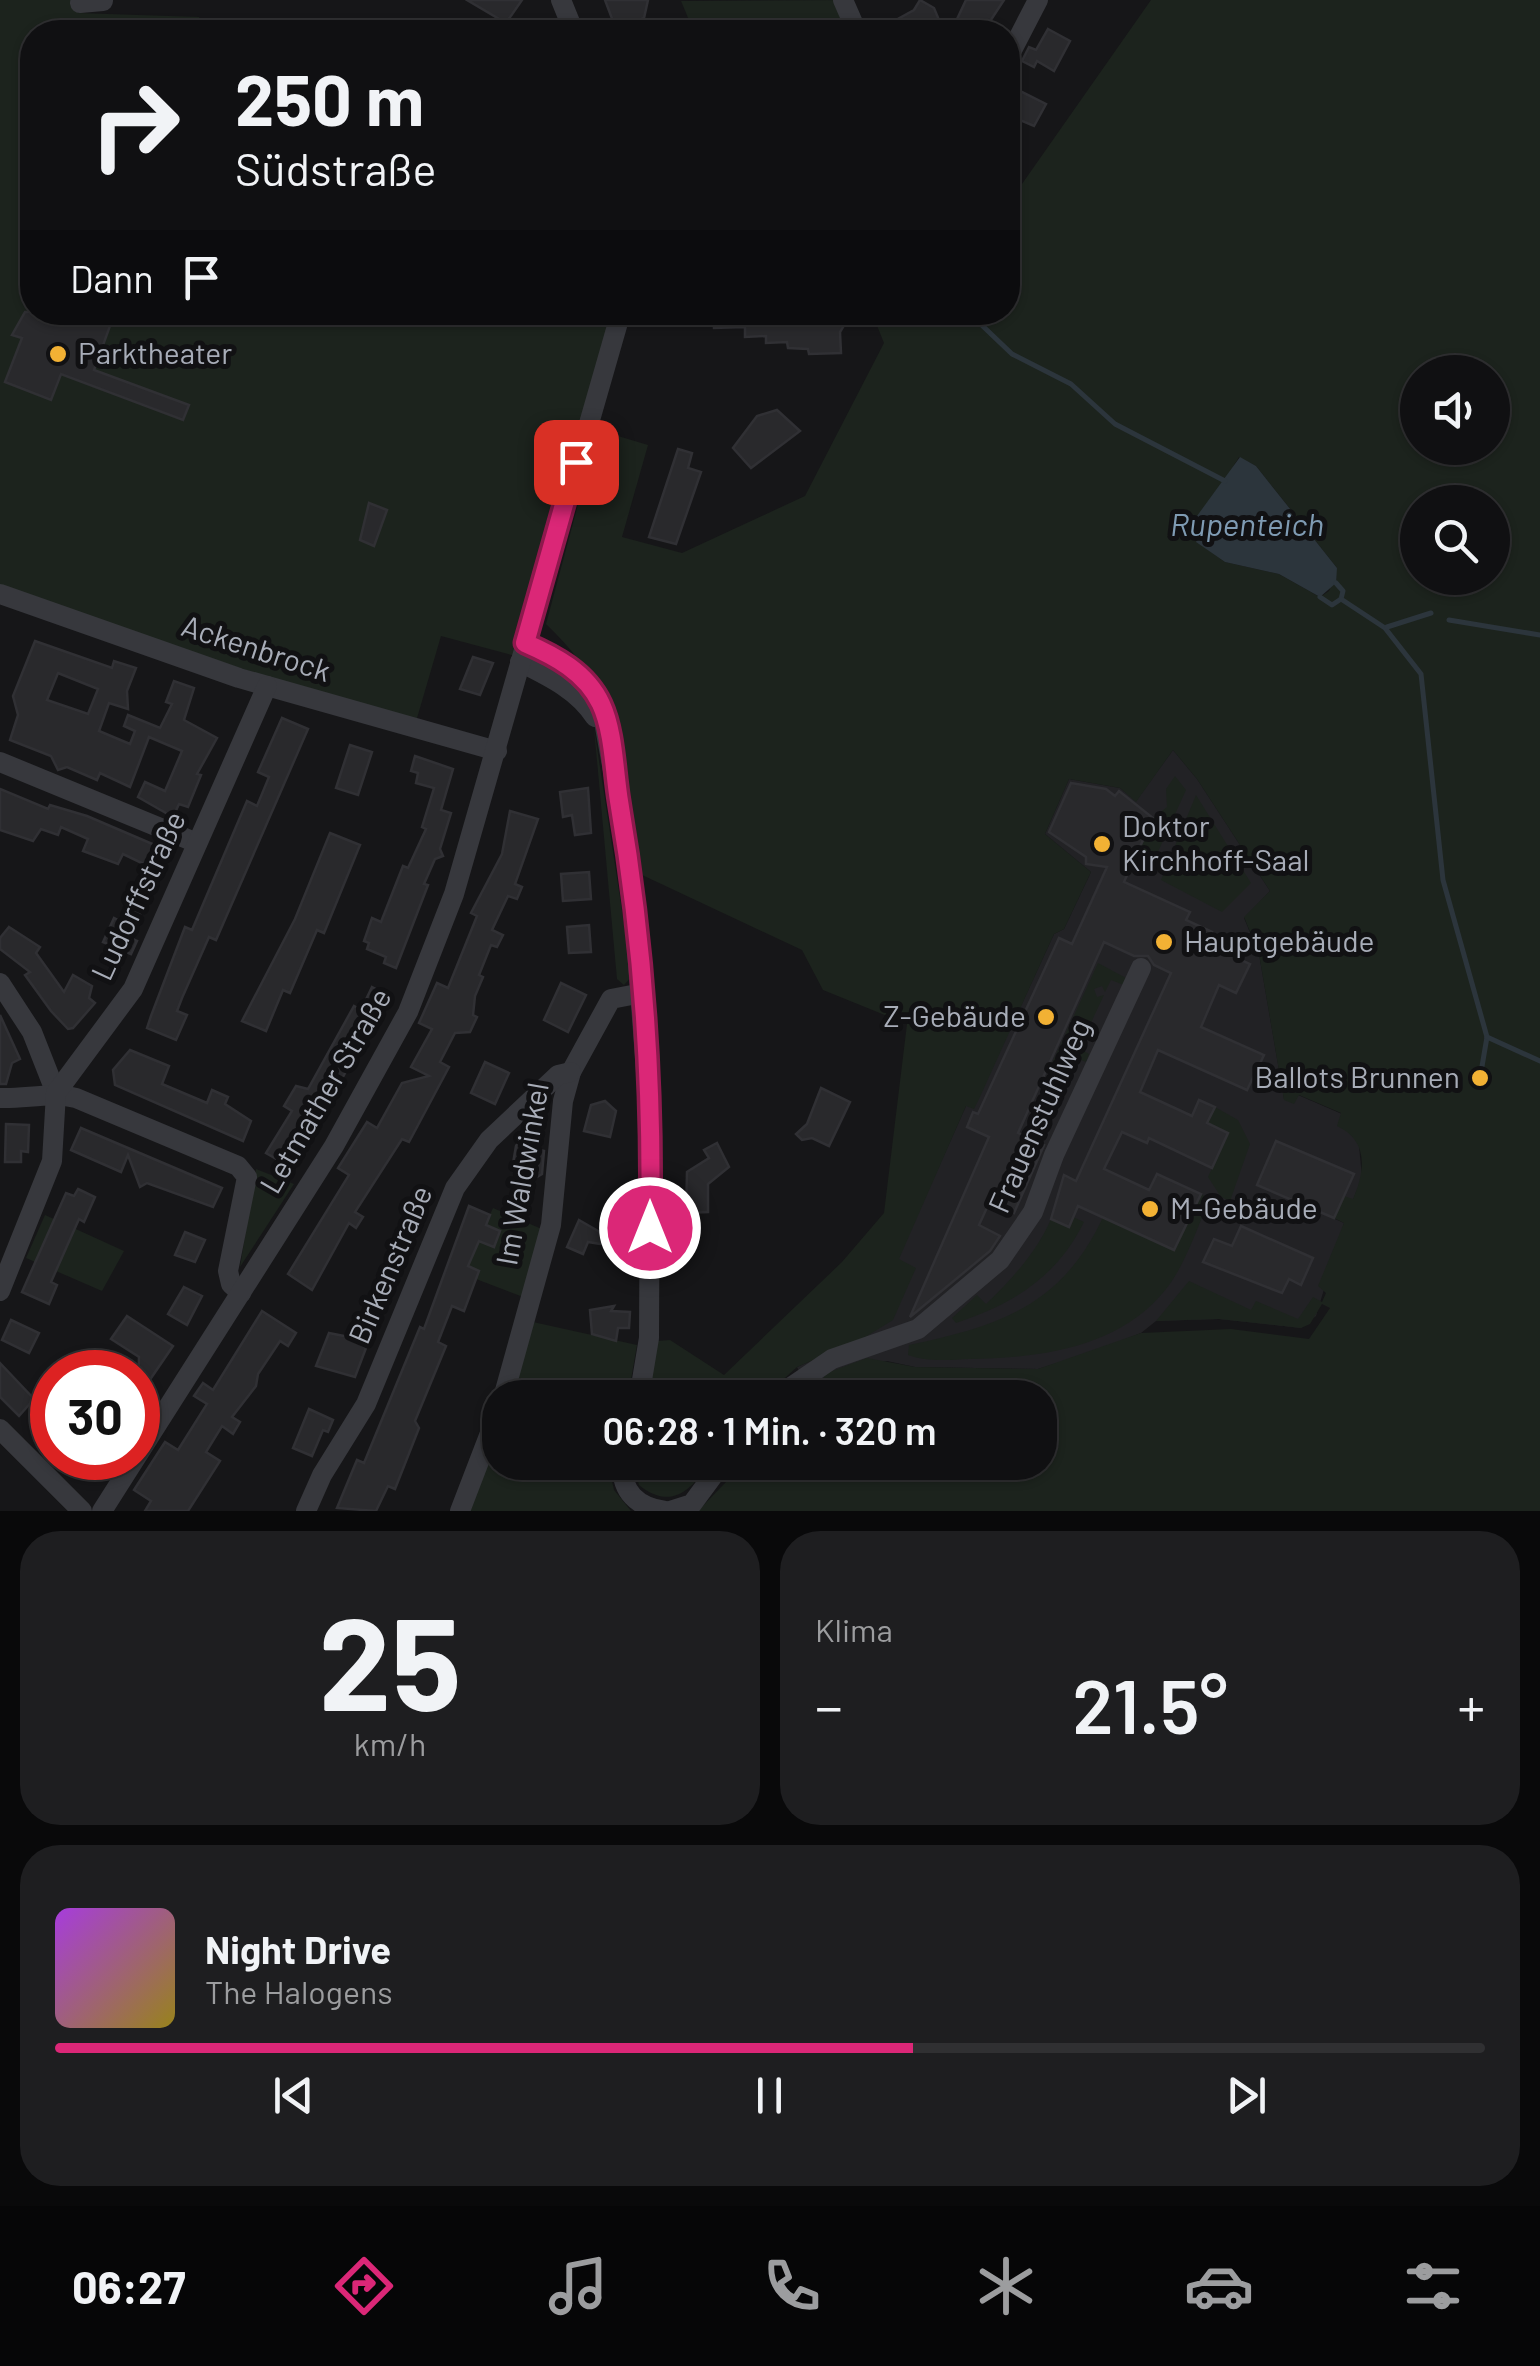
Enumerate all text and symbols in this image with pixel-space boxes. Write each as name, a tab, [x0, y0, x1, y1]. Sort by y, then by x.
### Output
text: 250 m	[235, 56, 424, 140]
icon: right	[70, 60, 200, 190]
text: Südstraße	[235, 141, 436, 195]
icon: arrive	[174, 250, 229, 305]
text: Dann	[70, 255, 154, 301]
place label: Parktheater	[78, 334, 232, 370]
marker: Parktheater	[47, 343, 69, 365]
map controls	[1400, 355, 1510, 595]
button: sound	[1400, 355, 1510, 465]
pin	[534, 420, 619, 505]
icon: arrive	[549, 435, 604, 490]
button: search	[1400, 485, 1510, 595]
water label: Rupenteich	[1170, 504, 1324, 542]
street label: Ackenbrock	[178, 606, 335, 688]
street label: Ludorffstraße	[82, 805, 192, 985]
place label: Doktor Kirchhoff-Saal	[1122, 807, 1309, 877]
marker: Doktor Kirchhoff-Saal	[1091, 833, 1113, 855]
place label: Hauptgebäude	[1184, 922, 1375, 958]
marker: Hauptgebäude	[1153, 931, 1175, 953]
street label: Letmather Straße	[251, 981, 398, 1199]
place label: Z-Gebäude	[883, 997, 1026, 1033]
marker: Z-Gebäude	[1035, 1006, 1057, 1028]
street label: Frauenstuhlweg	[979, 1013, 1097, 1218]
place label: Ballots Brunnen	[1255, 1058, 1460, 1094]
marker: Ballots Brunnen	[1469, 1067, 1491, 1089]
street label: Im Waldwinkel	[487, 1079, 555, 1268]
position arrow	[598, 1176, 702, 1280]
street label: Birkenstraße	[340, 1180, 439, 1349]
place label: M-Gebäude	[1170, 1189, 1318, 1225]
marker: M-Gebäude	[1139, 1198, 1161, 1220]
speed limit sign: 30	[30, 1350, 160, 1480]
text: 06:28 · 1 Min. · 320 m	[602, 1407, 937, 1453]
text: 25	[319, 1581, 461, 1737]
text: Klima	[815, 1610, 893, 1648]
text: 21.5°	[1072, 1659, 1228, 1749]
text: −	[815, 1672, 843, 1738]
text: +	[1457, 1672, 1485, 1738]
text: km/h	[354, 1724, 426, 1762]
text: Night Drive	[205, 1926, 391, 1972]
text: The Halogens	[205, 1972, 393, 2010]
icon: previous	[266, 2068, 321, 2123]
icon: pause	[742, 2068, 797, 2123]
icon: next	[1219, 2068, 1274, 2123]
icon: directions	[329, 2251, 399, 2321]
icon: music	[543, 2251, 613, 2321]
icon: phone	[757, 2251, 827, 2321]
icon: climate	[971, 2251, 1041, 2321]
icon: car	[1184, 2251, 1254, 2321]
icon: filters	[1398, 2251, 1468, 2321]
text: 06:27	[72, 2259, 186, 2313]

